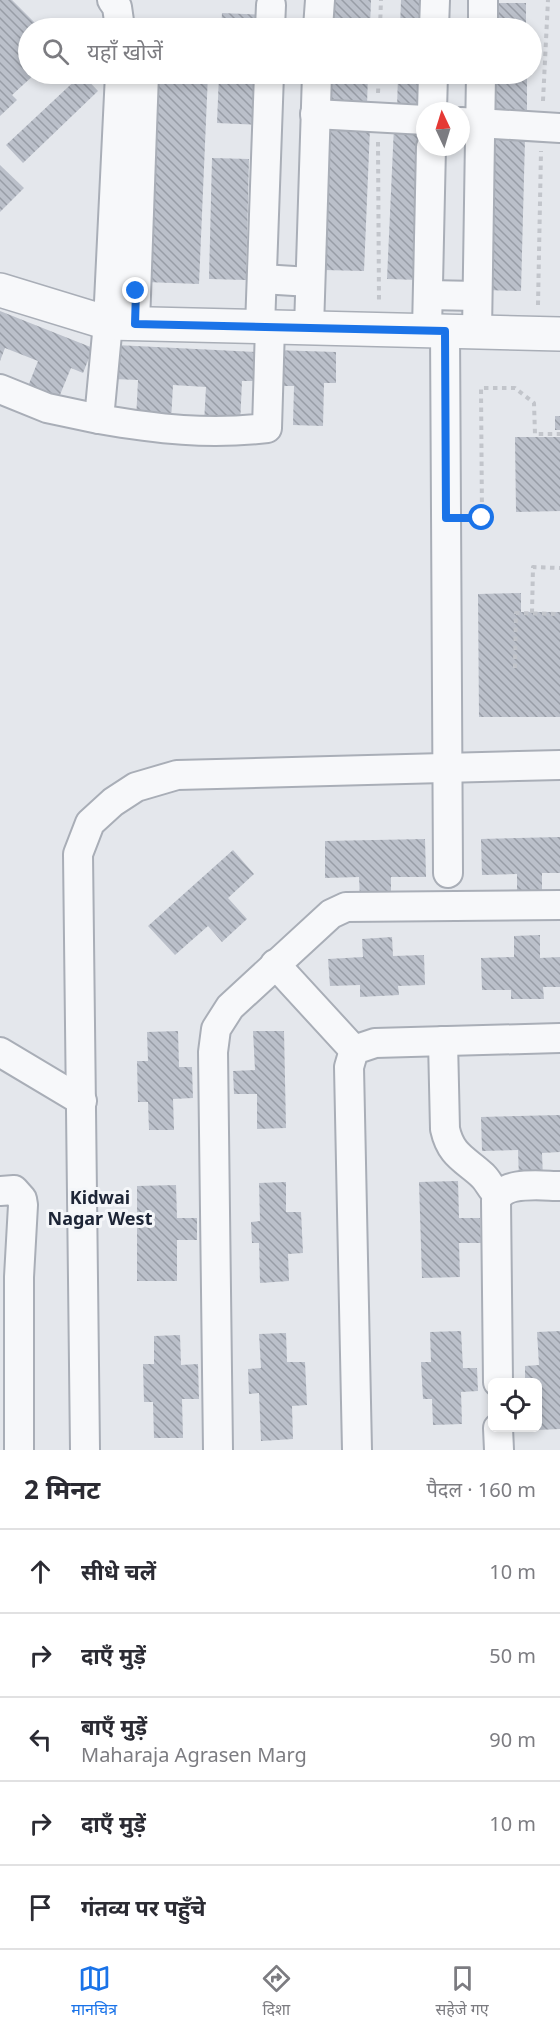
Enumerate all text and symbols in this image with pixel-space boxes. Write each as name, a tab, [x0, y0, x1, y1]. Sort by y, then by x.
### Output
search box	[18, 18, 542, 84]
icon: search	[39, 35, 72, 68]
text: यहाँ खोजें	[87, 36, 163, 66]
north arrow	[416, 102, 470, 156]
route end	[122, 277, 148, 303]
route start	[468, 504, 494, 530]
district label: Kidwai Nagar West	[48, 1185, 153, 1230]
map controls	[488, 1378, 542, 1432]
button: locate	[488, 1378, 542, 1432]
text: 2 मिनट	[24, 1471, 100, 1507]
text: पैदल · 160 m	[426, 1476, 536, 1503]
icon: ahead	[24, 1555, 57, 1588]
text: सीधे चलें	[81, 1556, 156, 1586]
text: 10 m	[489, 1558, 536, 1585]
icon: right	[24, 1639, 57, 1672]
text: दाएँ मुड़ें	[81, 1640, 146, 1670]
text: 50 m	[489, 1642, 536, 1669]
text: बाएँ मुड़ें	[81, 1711, 147, 1741]
icon: left	[24, 1723, 57, 1756]
text: 90 m	[489, 1726, 536, 1753]
text: Maharaja Agrasen Marg	[81, 1741, 307, 1768]
icon: right	[24, 1807, 57, 1840]
text: दाएँ मुड़ें	[81, 1808, 146, 1838]
text: 10 m	[489, 1810, 536, 1837]
icon: arrive	[24, 1891, 57, 1924]
text: गंतव्य पर पहुँचे	[81, 1892, 206, 1922]
tab: मानचित्र	[71, 1962, 117, 2020]
tab: दिशा	[260, 1962, 293, 2020]
tab: सहेजे गए	[435, 1962, 489, 2020]

